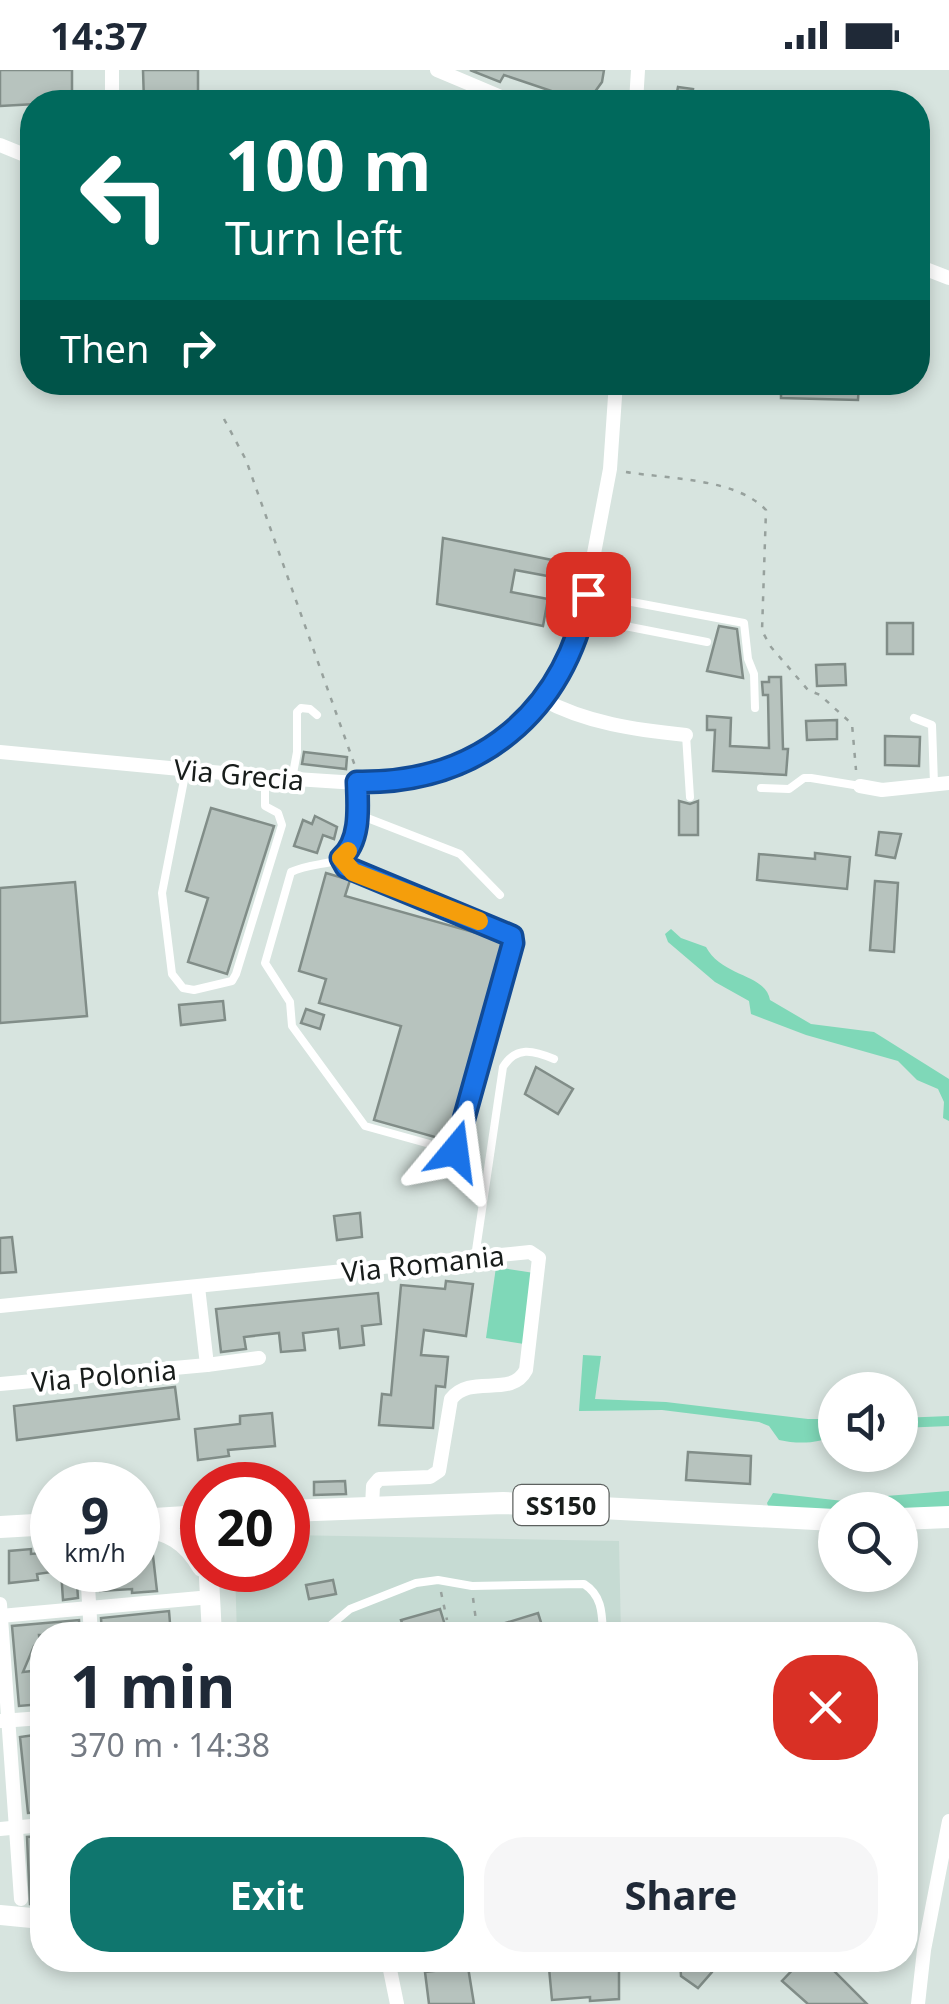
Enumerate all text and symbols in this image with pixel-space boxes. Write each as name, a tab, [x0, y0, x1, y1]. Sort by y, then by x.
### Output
text: 14:37	[50, 9, 148, 61]
text: 100 m	[225, 116, 432, 212]
icon: left	[60, 130, 190, 260]
text: Turn left	[225, 207, 402, 268]
icon: right	[170, 320, 225, 375]
text: Then	[60, 322, 150, 374]
pin	[546, 552, 631, 637]
icon: arrive	[561, 567, 616, 622]
street label: Via Grecia	[172, 749, 306, 799]
position arrow	[403, 1099, 507, 1203]
street label: Via Romania	[340, 1236, 506, 1290]
street label: Via Polonia	[30, 1350, 178, 1400]
map controls	[818, 1372, 918, 1592]
button: sound	[818, 1372, 918, 1472]
speed limit sign: 20	[180, 1462, 310, 1592]
text: 9	[81, 1481, 109, 1549]
road number: SS150	[514, 1485, 608, 1525]
button: search	[818, 1492, 918, 1592]
text: km/h	[64, 1535, 126, 1569]
text: 1 min	[70, 1644, 235, 1726]
button: close	[773, 1655, 878, 1760]
text: 370 m · 14:38	[70, 1723, 270, 1766]
button: Exit	[70, 1837, 464, 1952]
button: Share	[484, 1837, 878, 1952]

